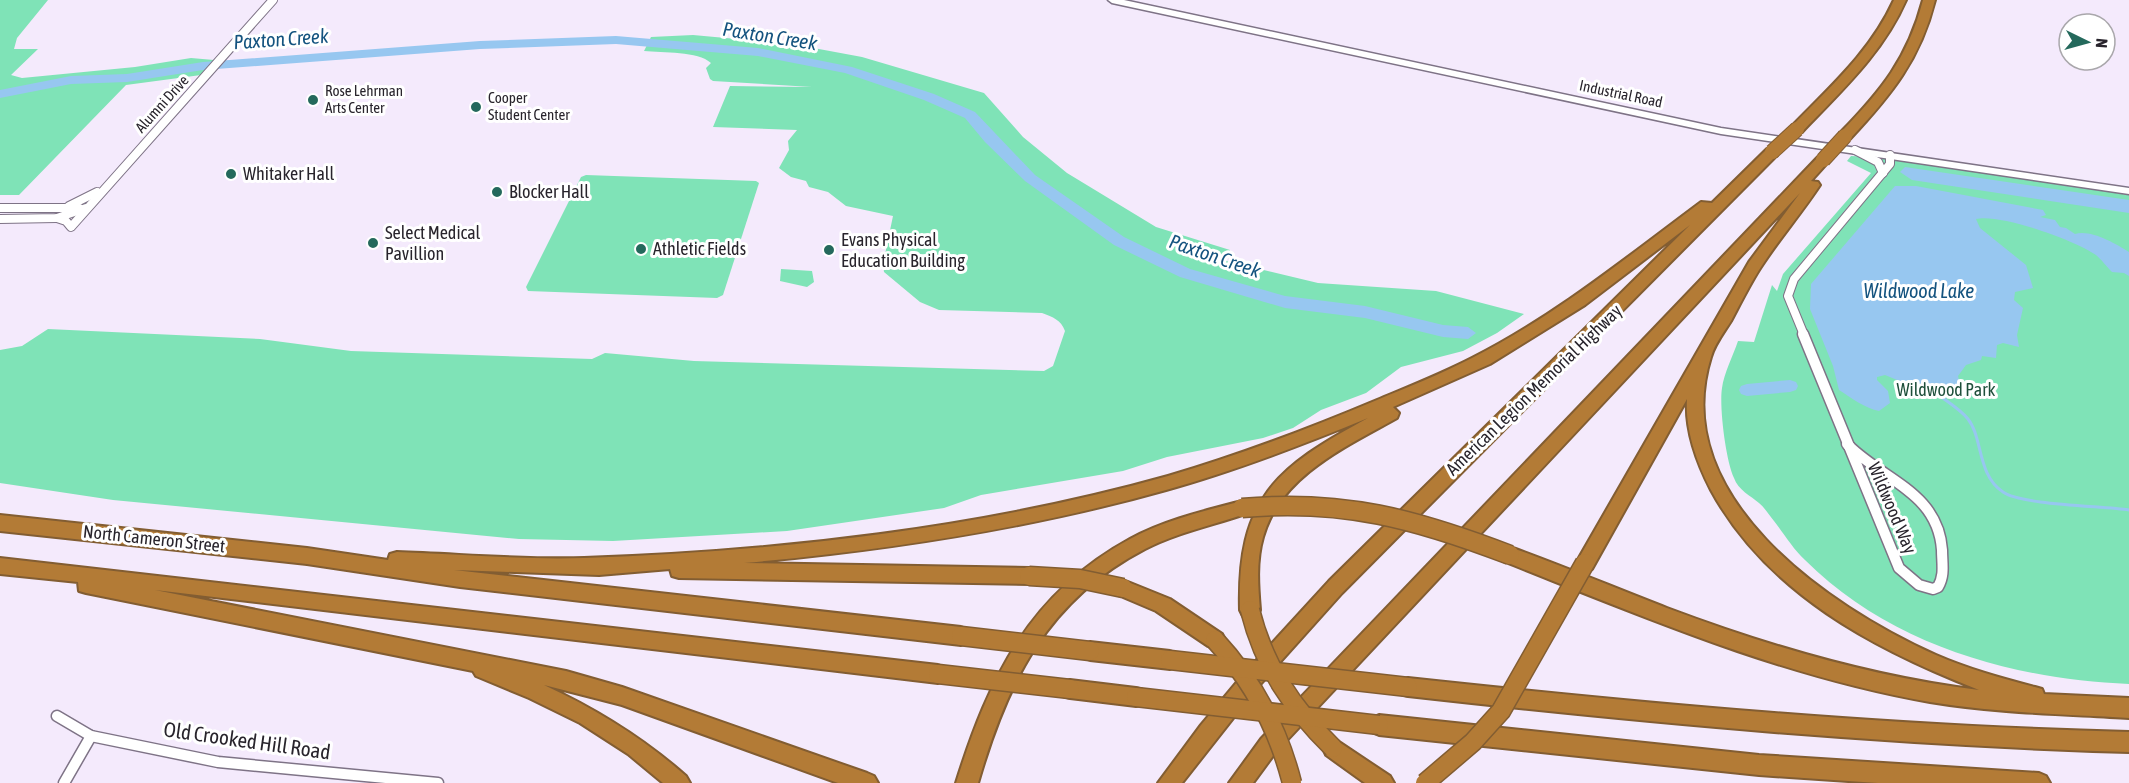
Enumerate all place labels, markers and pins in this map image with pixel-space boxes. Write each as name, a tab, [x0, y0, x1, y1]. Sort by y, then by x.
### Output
place label: Rose Lehrman Arts Center	[325, 82, 403, 116]
place label: Cooper Student Center	[488, 89, 570, 123]
marker: Rose Lehrman Arts Center	[306, 93, 320, 107]
marker: Cooper Student Center	[469, 100, 483, 114]
place label: Whitaker Hall	[243, 163, 335, 184]
marker: Whitaker Hall	[224, 167, 238, 181]
place label: Blocker Hall	[509, 181, 589, 202]
marker: Blocker Hall	[490, 185, 504, 199]
place label: Select Medical Pavillion	[385, 222, 481, 264]
place label: Evans Physical Education Building	[841, 229, 965, 271]
marker: Select Medical Pavillion	[366, 236, 380, 250]
place label: Athletic Fields	[653, 238, 746, 259]
marker: Athletic Fields	[634, 242, 648, 256]
marker: Evans Physical Education Building	[822, 243, 836, 257]

